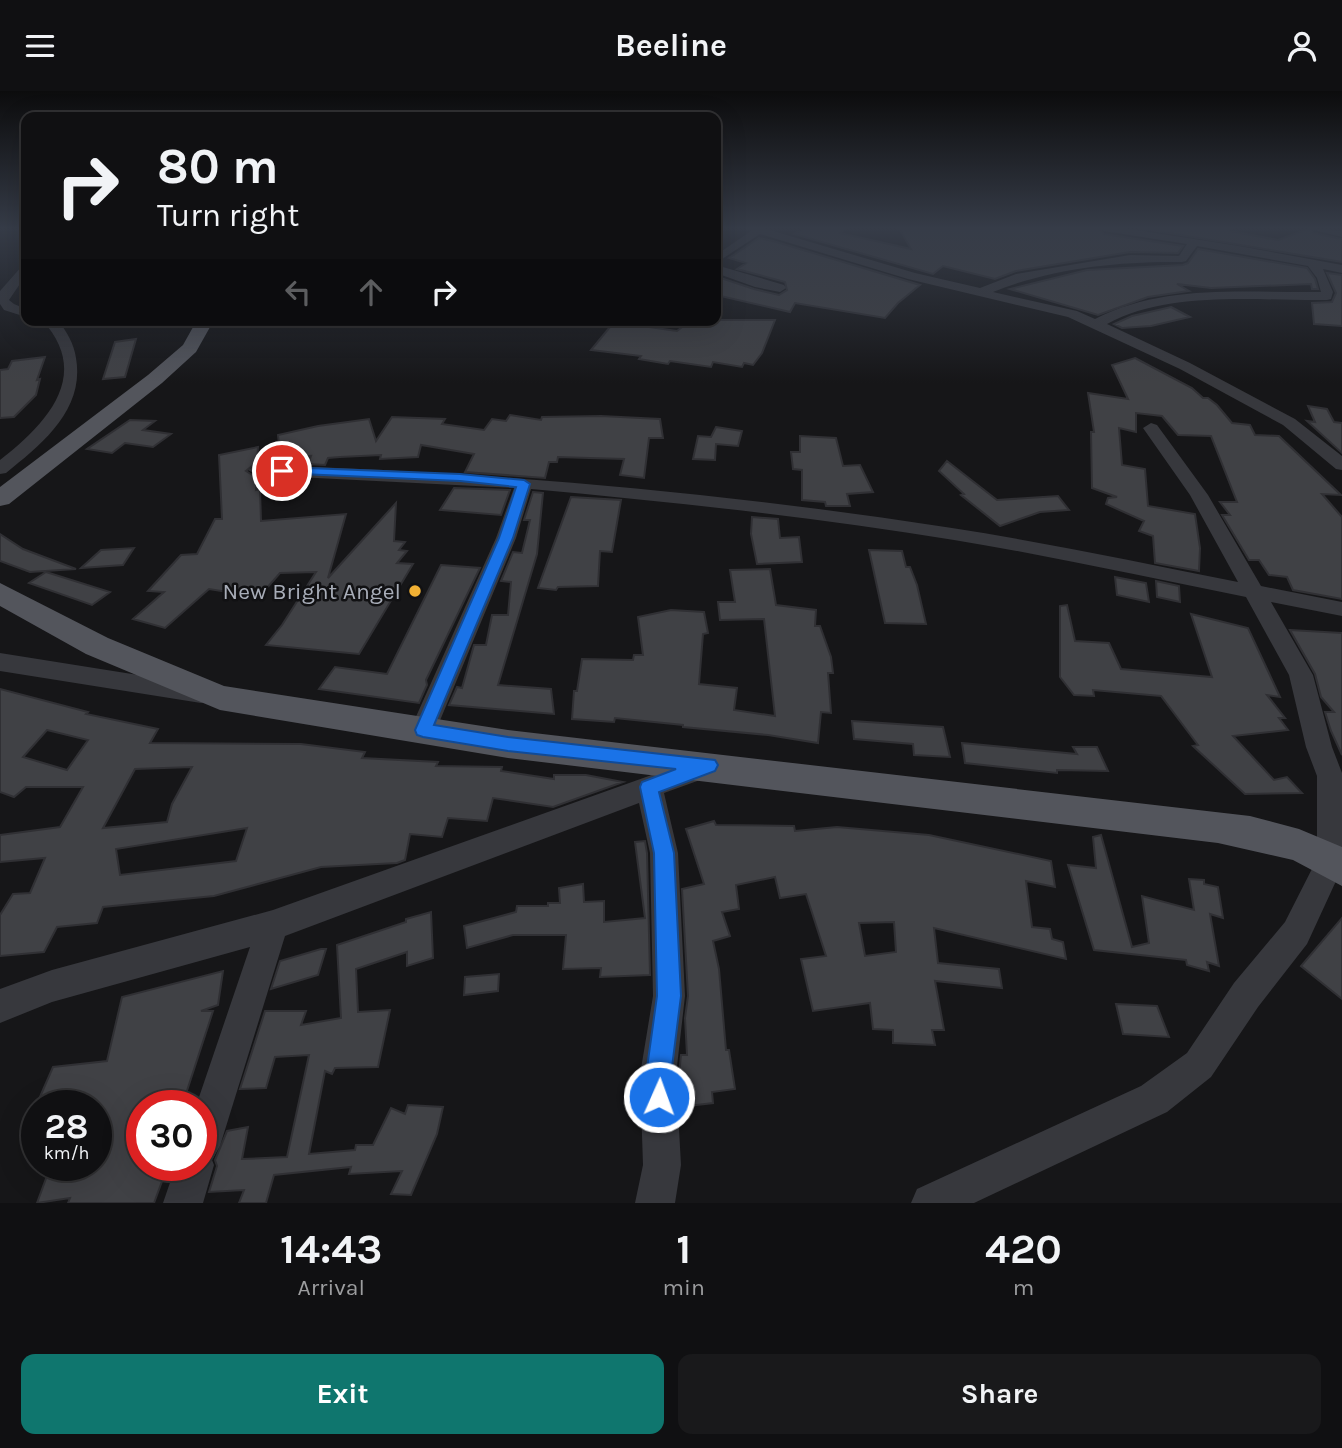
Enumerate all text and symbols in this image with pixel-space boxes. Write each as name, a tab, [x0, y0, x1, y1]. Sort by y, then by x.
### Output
icon: menu	[21, 27, 59, 65]
text: Beeline	[615, 27, 727, 64]
icon: person	[1283, 27, 1321, 65]
text: 80 m	[157, 138, 279, 195]
icon: right	[42, 140, 133, 231]
text: Turn right	[157, 197, 299, 234]
icon: left	[279, 273, 317, 311]
icon: ahead	[352, 273, 390, 311]
icon: right	[425, 273, 463, 311]
pin	[252, 441, 312, 501]
icon: arrive	[263, 452, 301, 490]
place label: New Bright Angel	[223, 578, 401, 605]
marker: New Bright Angel	[407, 583, 423, 599]
position arrow	[622, 1060, 696, 1134]
speed limit sign: 30	[126, 1090, 217, 1181]
text: 28	[45, 1106, 88, 1147]
text: km/h	[44, 1142, 89, 1164]
text: 14:43	[280, 1224, 382, 1274]
text: 1	[676, 1224, 691, 1274]
text: 420	[985, 1224, 1062, 1274]
text: Arrival	[298, 1274, 365, 1301]
text: min	[663, 1274, 705, 1301]
text: m	[1013, 1274, 1034, 1301]
button: Exit	[21, 1354, 664, 1434]
button: Share	[678, 1354, 1321, 1434]

